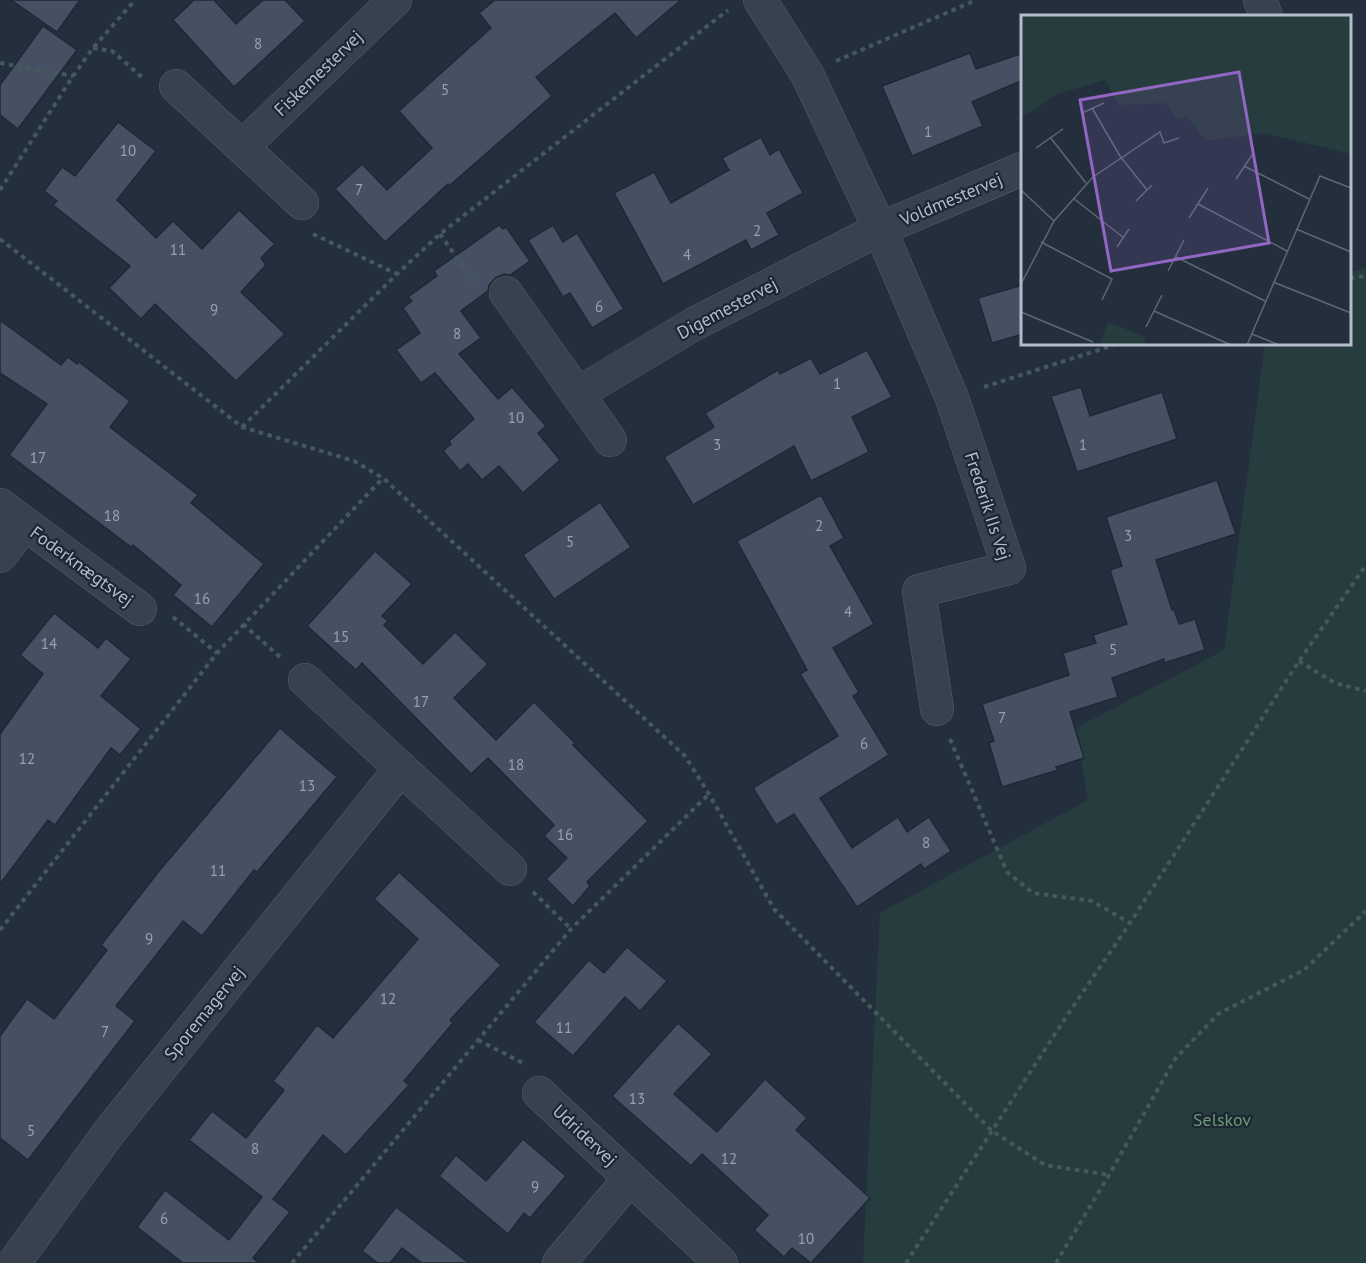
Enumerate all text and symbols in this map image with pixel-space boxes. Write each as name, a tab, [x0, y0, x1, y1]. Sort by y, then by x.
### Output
inset map	[1021, 15, 1351, 345]
street label: Fiskemestervej	[269, 25, 367, 121]
house number: 8	[254, 34, 262, 53]
house number: 5	[441, 80, 449, 99]
house number: 1	[924, 122, 932, 141]
house number: 10	[120, 141, 136, 160]
street label: Voldmestervej	[896, 167, 1006, 231]
house number: 7	[355, 180, 363, 199]
house number: 2	[753, 221, 761, 240]
house number: 11	[170, 240, 186, 259]
house number: 4	[683, 245, 691, 264]
street label: Digemestervej	[673, 272, 781, 344]
house number: 6	[595, 297, 603, 316]
house number: 9	[210, 300, 218, 319]
house number: 8	[453, 324, 461, 343]
house number: 1	[833, 374, 841, 393]
house number: 10	[508, 408, 524, 427]
house number: 3	[713, 435, 721, 454]
house number: 1	[1079, 435, 1087, 454]
house number: 17	[30, 448, 46, 467]
street label: Frederik IIs Vej	[960, 449, 1016, 563]
house number: 18	[104, 506, 120, 525]
house number: 2	[815, 516, 823, 535]
street label: Foderknægtsvej	[26, 521, 138, 611]
house number: 3	[1124, 526, 1132, 545]
house number: 5	[566, 532, 574, 551]
house number: 16	[194, 589, 210, 608]
house number: 4	[844, 602, 852, 621]
house number: 15	[333, 627, 349, 646]
house number: 14	[41, 634, 57, 653]
house number: 5	[1109, 640, 1117, 659]
house number: 17	[413, 692, 429, 711]
house number: 7	[998, 708, 1006, 727]
house number: 6	[860, 734, 868, 753]
house number: 12	[19, 749, 35, 768]
house number: 18	[508, 755, 524, 774]
house number: 13	[299, 776, 315, 795]
house number: 16	[557, 825, 573, 844]
house number: 8	[922, 833, 930, 852]
house number: 11	[210, 861, 226, 880]
house number: 9	[145, 929, 153, 948]
street label: Sporemagervej	[159, 961, 249, 1065]
house number: 12	[380, 989, 396, 1008]
house number: 11	[556, 1018, 572, 1037]
house number: 7	[101, 1022, 109, 1041]
house number: 13	[629, 1089, 645, 1108]
street label: Udridervej	[548, 1099, 622, 1171]
park label: Selskov	[1193, 1108, 1251, 1131]
house number: 5	[27, 1121, 35, 1140]
house number: 8	[251, 1139, 259, 1158]
house number: 12	[721, 1149, 737, 1168]
house number: 9	[531, 1177, 539, 1196]
house number: 6	[160, 1209, 168, 1228]
house number: 10	[798, 1229, 814, 1248]

